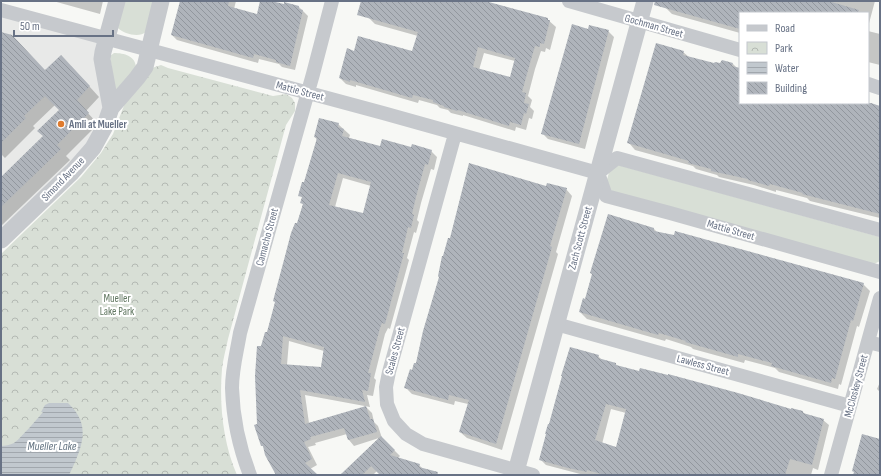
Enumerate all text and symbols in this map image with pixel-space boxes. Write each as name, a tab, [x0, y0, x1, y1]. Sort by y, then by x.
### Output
street label: Gochman Street	[623, 11, 685, 41]
scale bar	[14, 12, 113, 38]
legend	[739, 12, 869, 104]
text: 50 m	[20, 19, 40, 34]
text: Road	[775, 21, 795, 36]
text: Park	[775, 41, 793, 56]
text: Water	[775, 61, 799, 76]
street label: Mattie Street	[275, 78, 326, 104]
text: Building	[775, 81, 807, 96]
place label: Amli at Mueller	[68, 118, 127, 131]
marker: Amli at Mueller	[56, 119, 66, 129]
street label: Simond Avenue	[39, 154, 87, 204]
street label: Zach Scott Street	[565, 204, 595, 271]
street label: Camacho Street	[253, 206, 281, 267]
street label: Mattie Street	[706, 217, 757, 243]
park label: Mueller Lake Park	[100, 292, 135, 318]
street label: Scales Street	[382, 325, 408, 376]
street label: Lawless Street	[675, 352, 731, 378]
street label: McCloskey Street	[841, 353, 871, 419]
water label: Mueller Lake	[28, 439, 77, 454]

